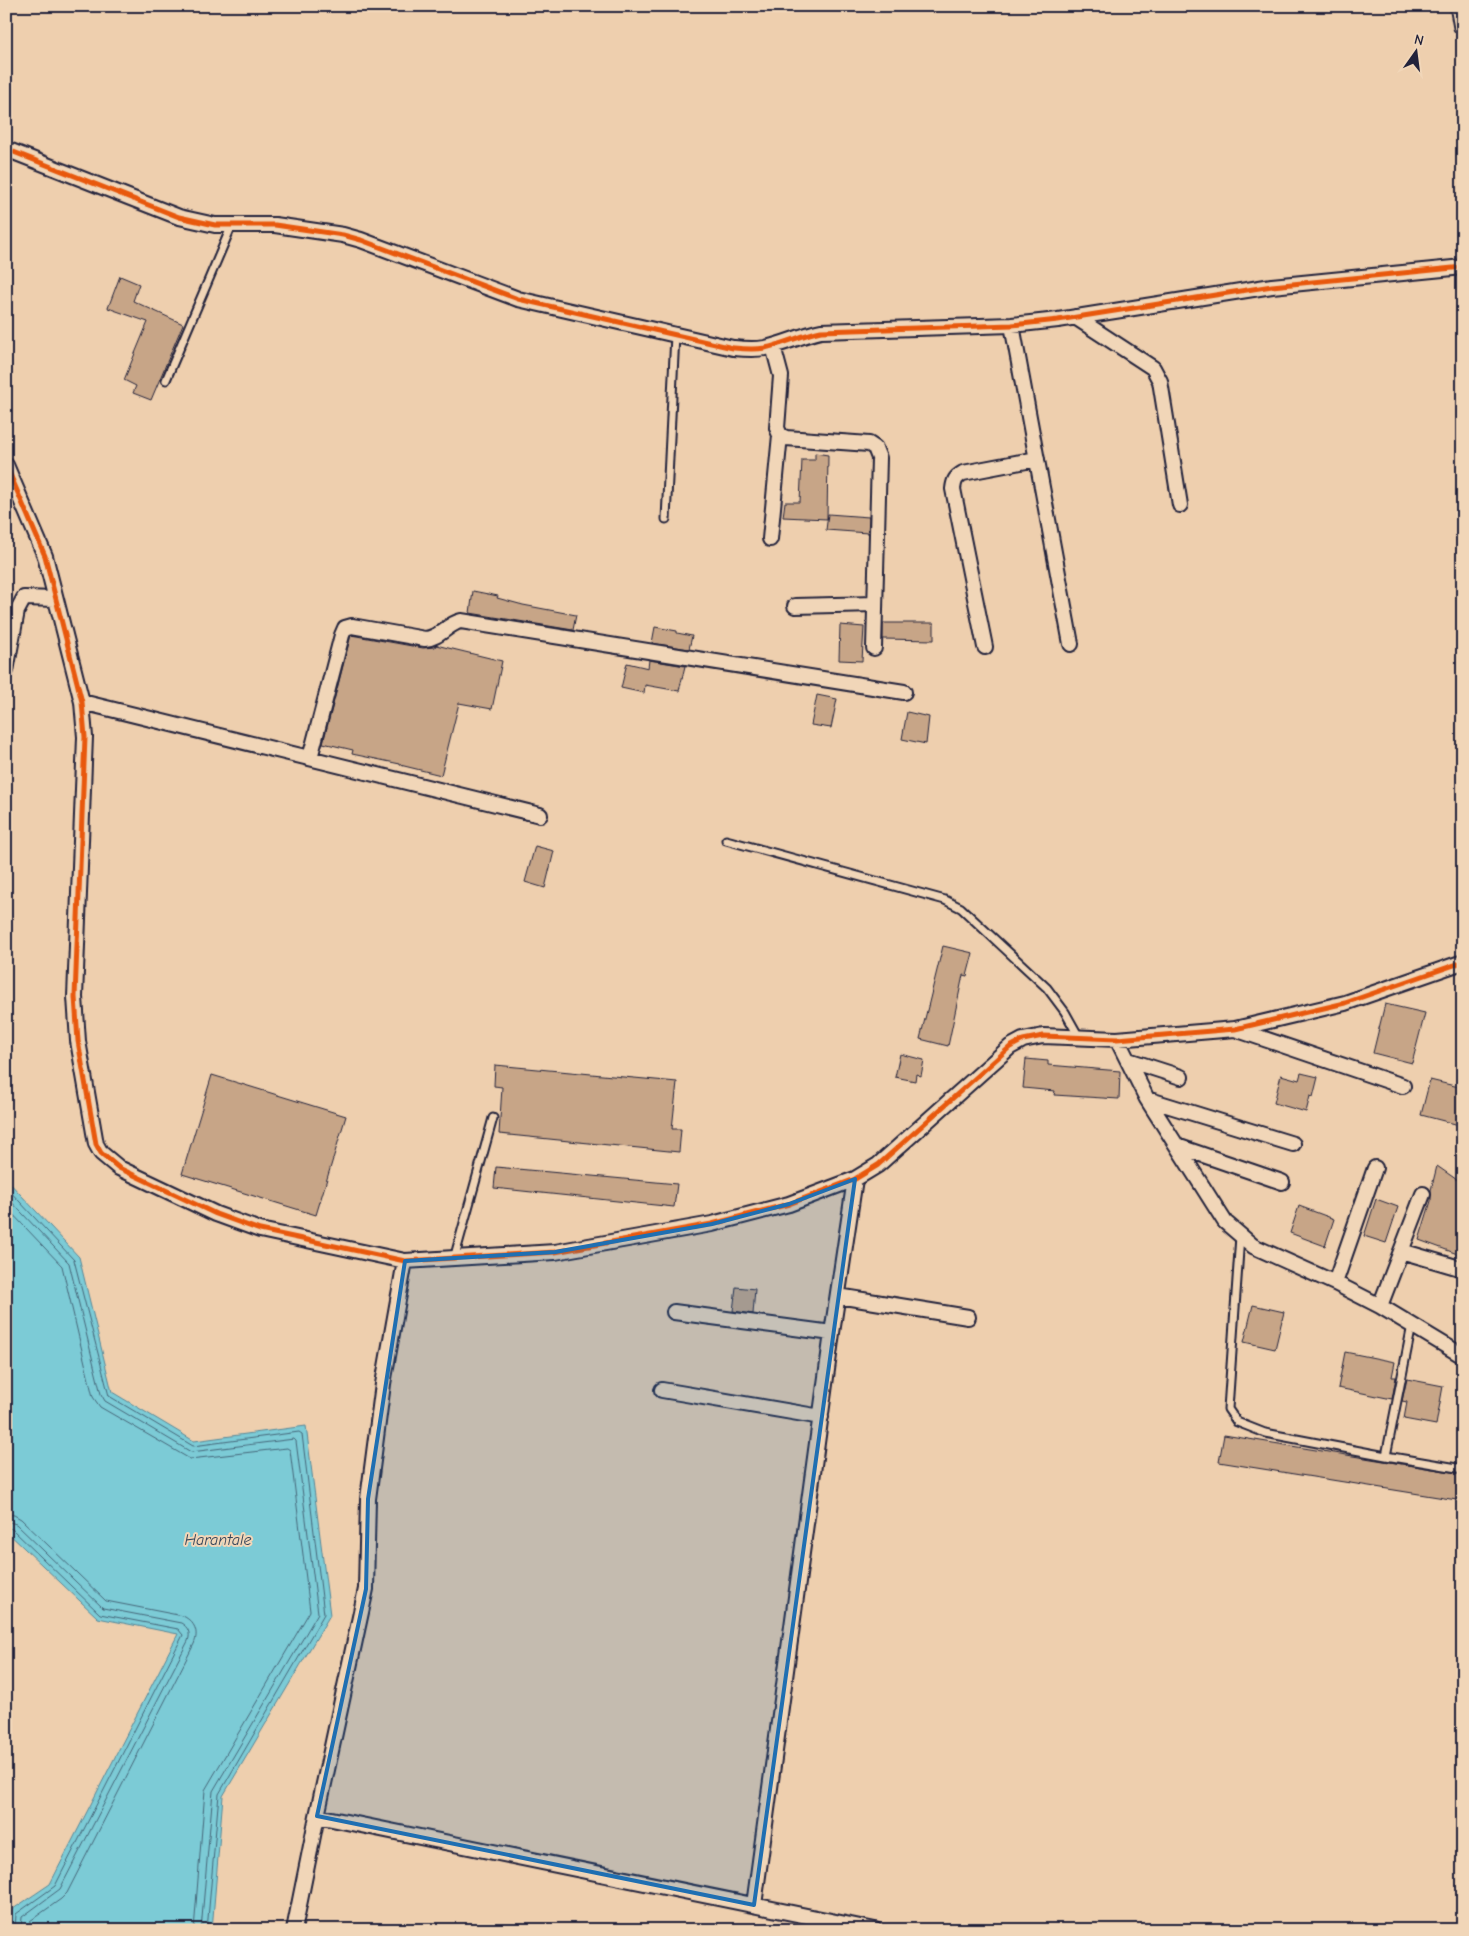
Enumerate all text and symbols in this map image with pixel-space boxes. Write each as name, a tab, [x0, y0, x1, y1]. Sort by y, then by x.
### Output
north arrow	[1392, 28, 1442, 78]
text: N	[1413, 31, 1426, 49]
water label: Harantale	[184, 1531, 252, 1549]

